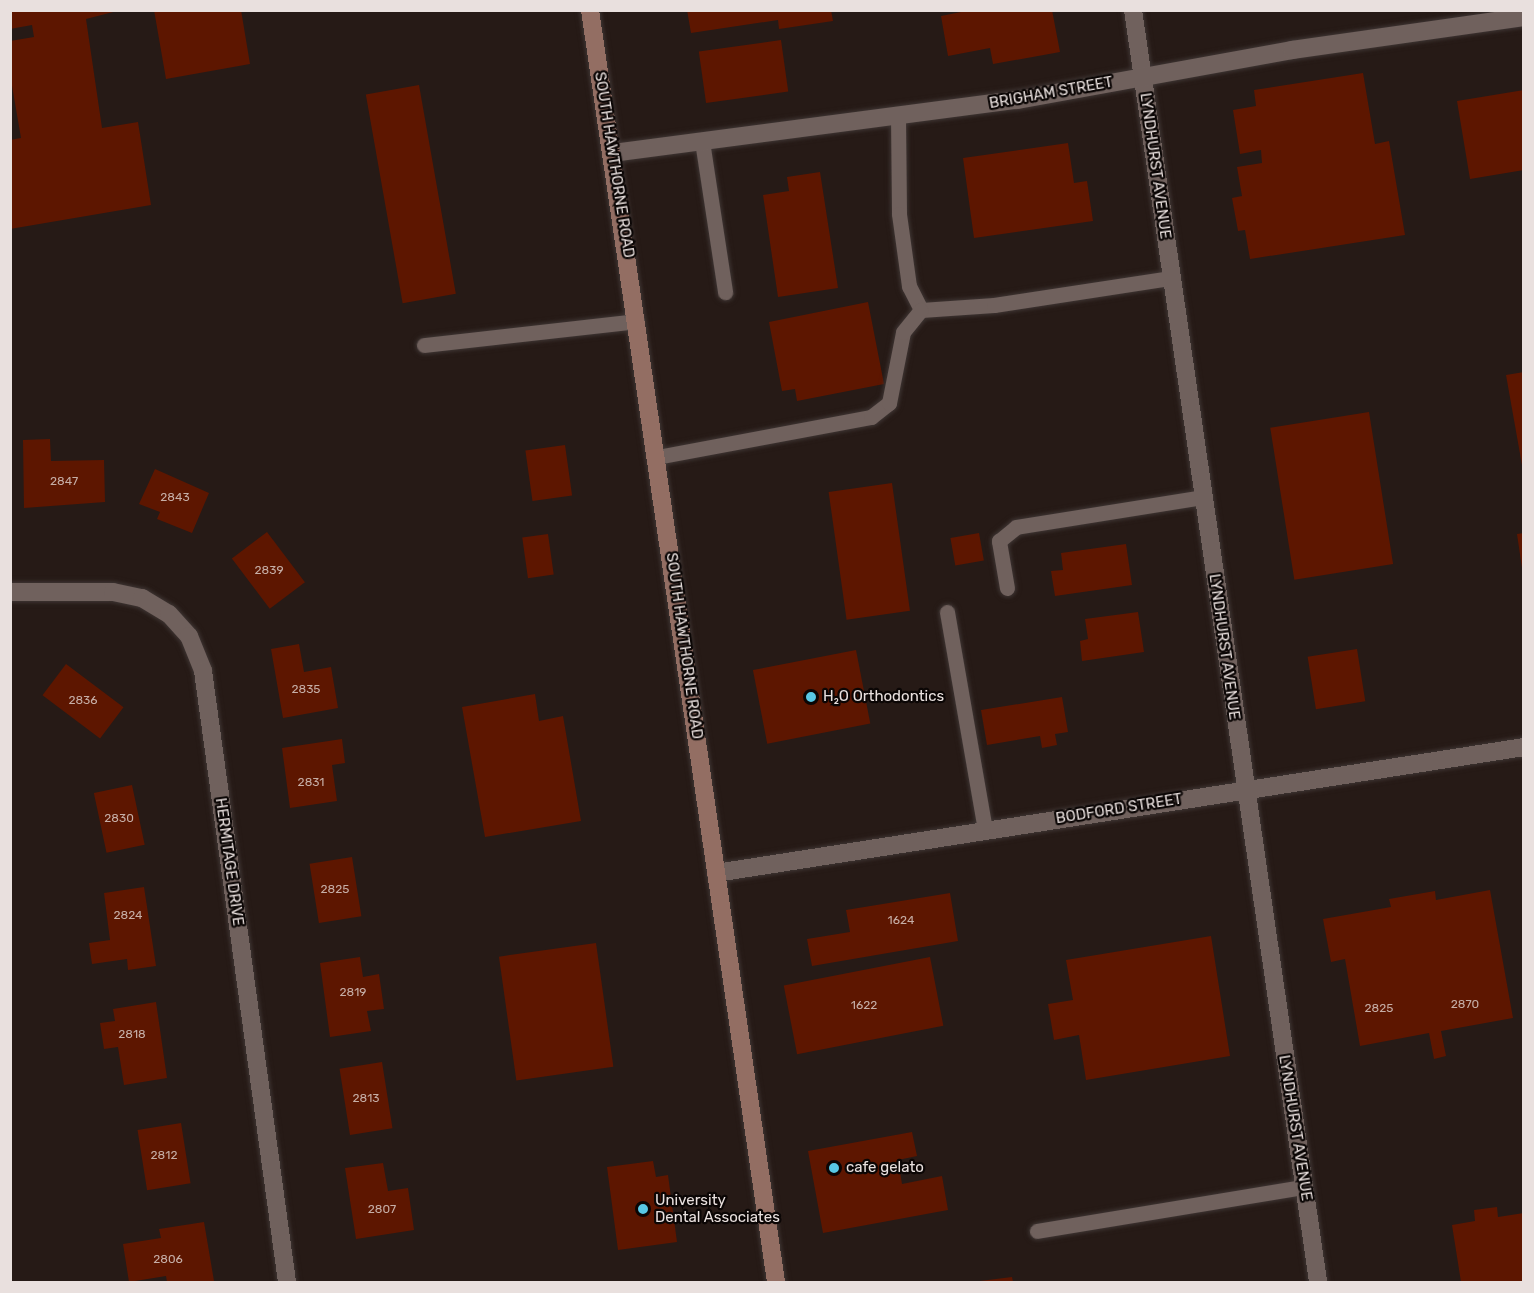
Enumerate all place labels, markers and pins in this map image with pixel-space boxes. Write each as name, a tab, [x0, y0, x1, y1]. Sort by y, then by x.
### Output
place label: H₂O Orthodontics	[823, 688, 944, 706]
marker: H₂O Orthodontics	[804, 690, 818, 704]
place label: cafe gelato	[846, 1159, 924, 1177]
marker: cafe gelato	[827, 1161, 841, 1175]
place label: University Dental Associates	[655, 1191, 780, 1226]
marker: University Dental Associates	[636, 1202, 650, 1216]

